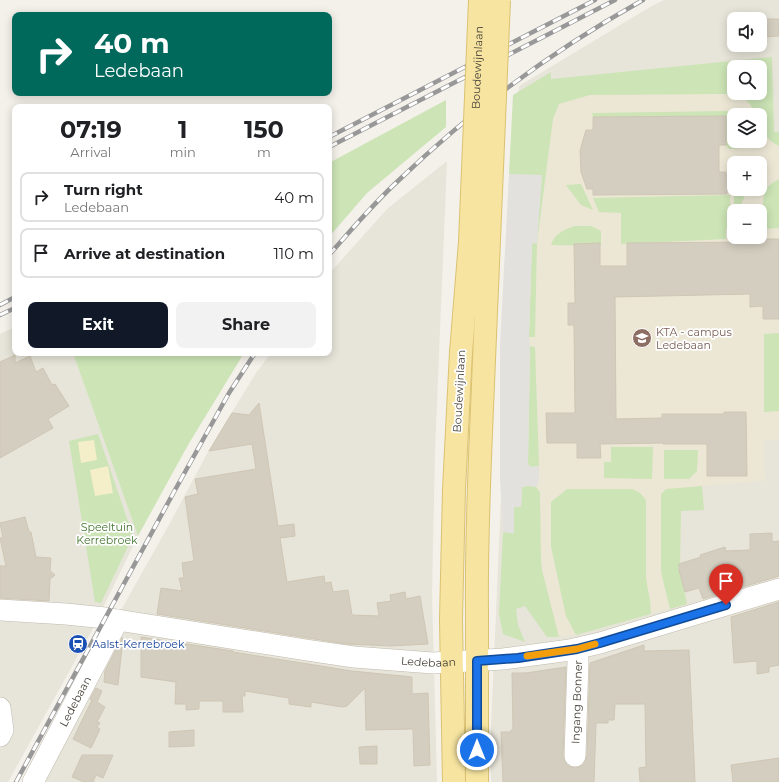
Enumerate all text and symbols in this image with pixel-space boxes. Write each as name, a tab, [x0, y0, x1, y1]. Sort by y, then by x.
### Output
map controls	[727, 12, 767, 244]
button: sound	[727, 12, 767, 52]
text: 40 m	[94, 26, 170, 60]
street label: Boudewijnlaan	[469, 26, 486, 109]
icon: right	[28, 28, 80, 80]
text: Ledebaan	[94, 60, 184, 82]
button: search	[727, 60, 767, 100]
button: layers	[727, 108, 767, 148]
text: 07:19	[60, 115, 122, 144]
text: 1	[178, 115, 188, 144]
text: 150	[244, 115, 284, 144]
text: Arrival	[70, 144, 111, 160]
text: min	[170, 144, 196, 160]
text: m	[257, 144, 271, 160]
button: +	[727, 156, 767, 196]
text: Turn right	[64, 180, 143, 199]
icon: right	[30, 186, 52, 208]
text: 40 m	[274, 188, 314, 207]
text: Ledebaan	[64, 199, 129, 215]
button: −	[727, 204, 767, 244]
icon: arrive	[30, 242, 52, 264]
text: Arrive at destination	[64, 244, 225, 263]
text: 110 m	[273, 244, 314, 263]
button: Exit	[28, 302, 168, 348]
button: Share	[176, 302, 316, 348]
place label: KTA - campus Ledebaan	[656, 325, 732, 352]
school or university icon: KTA - campus Ledebaan	[631, 327, 653, 349]
street label: Boudewijnlaan	[450, 349, 468, 433]
park label: Speeltuin Kerrebroek	[76, 520, 138, 547]
pin	[709, 564, 743, 605]
icon: arrive	[715, 570, 737, 592]
station icon: Aalst-Kerrebroek	[67, 633, 89, 655]
place label: Aalst-Kerrebroek	[92, 637, 185, 651]
street label: Ledebaan	[400, 654, 456, 670]
street label: Ingang Bonner	[568, 660, 585, 744]
street label: Ledebaan	[56, 674, 94, 729]
position arrow	[456, 729, 498, 771]

